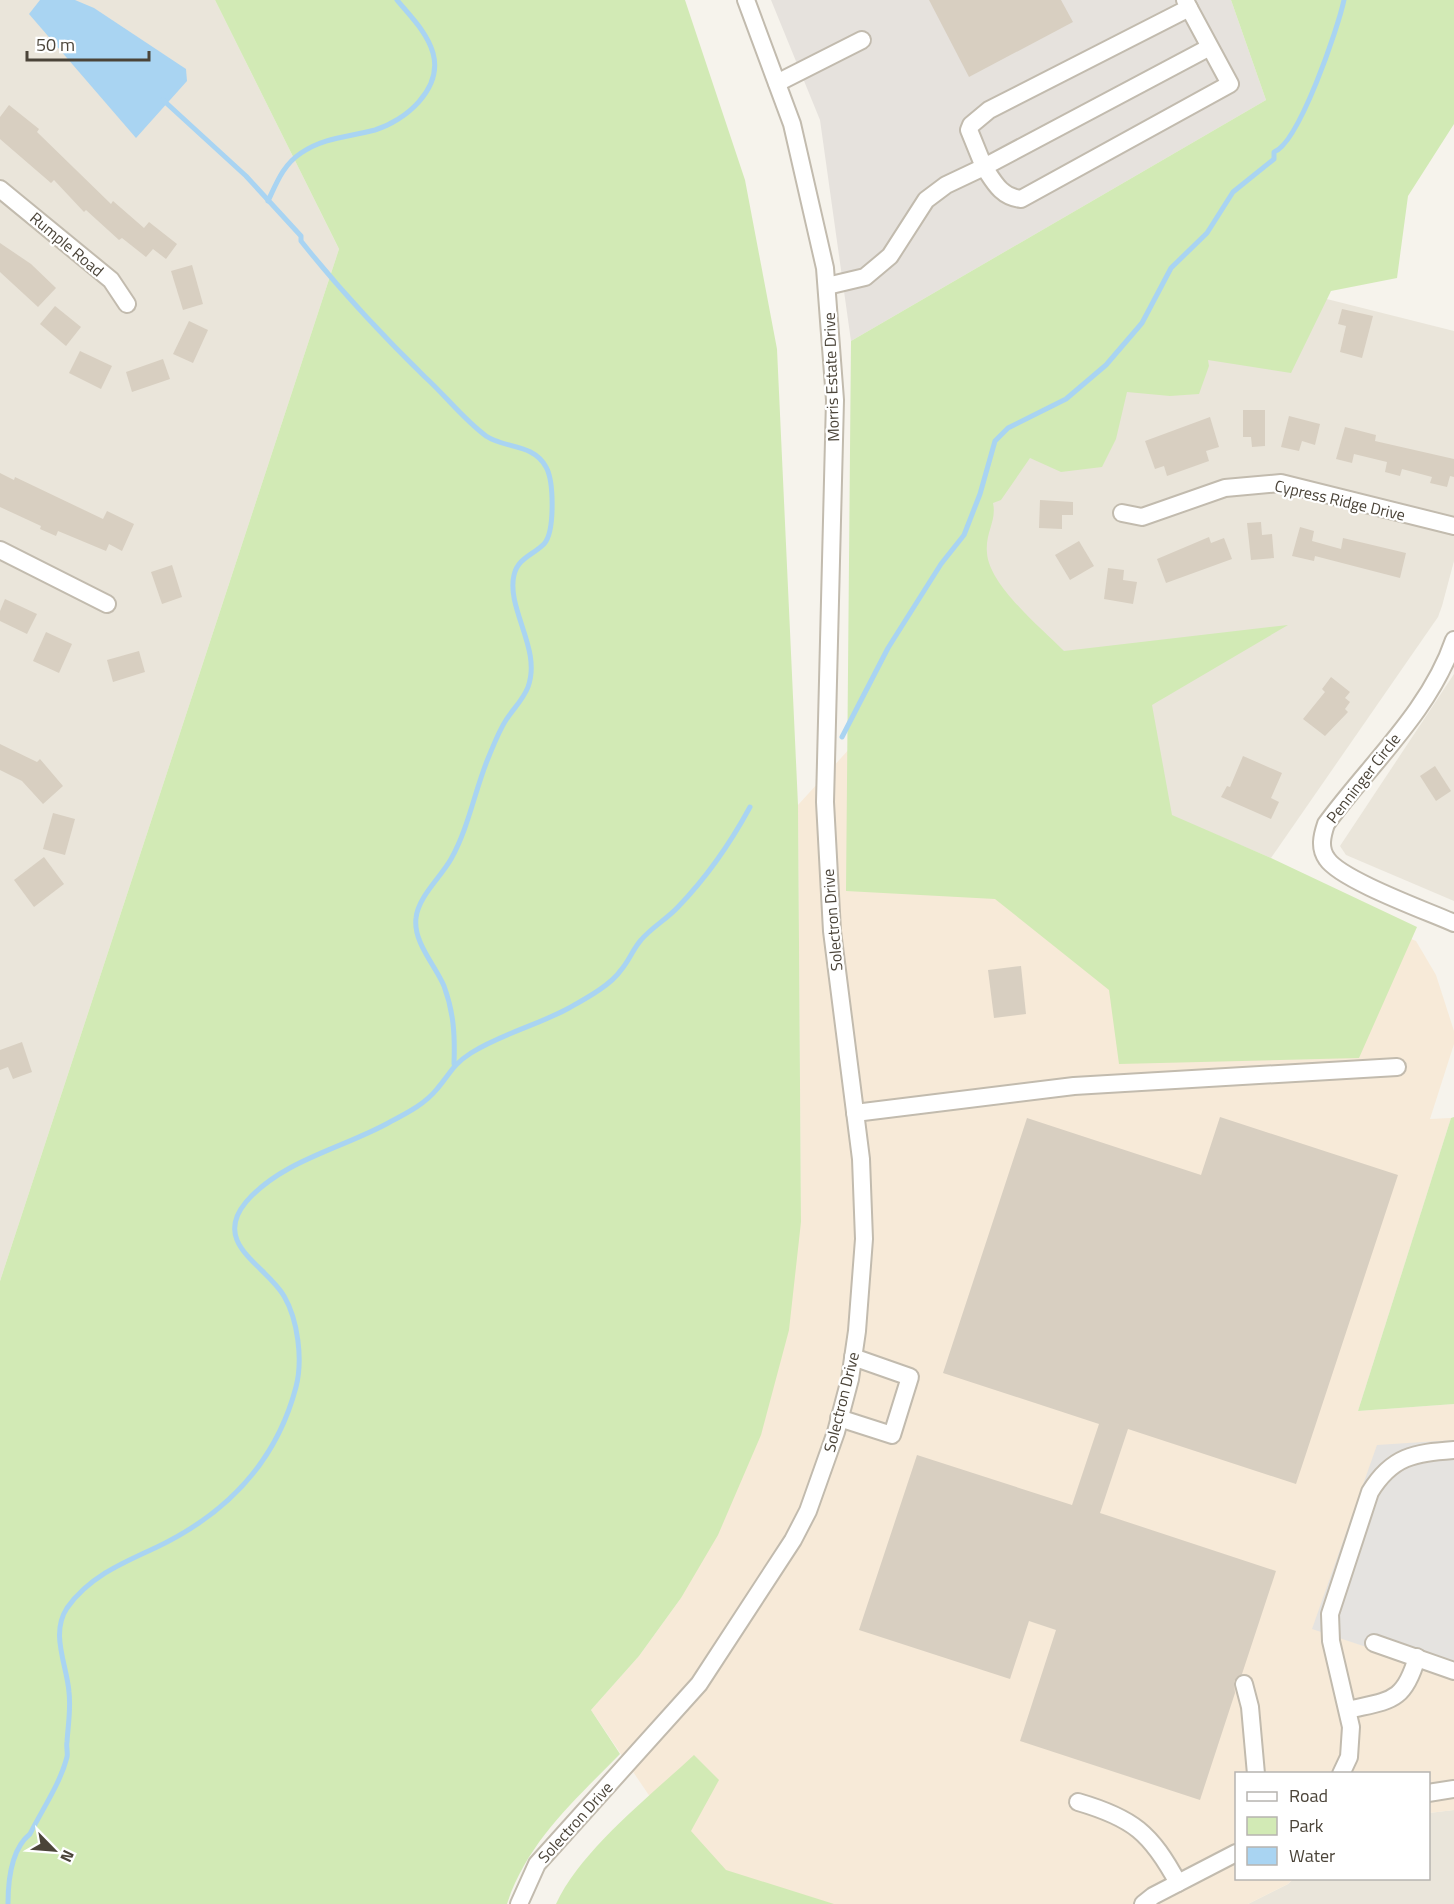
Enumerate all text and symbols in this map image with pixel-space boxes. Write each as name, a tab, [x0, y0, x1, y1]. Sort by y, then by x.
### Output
scale bar	[27, 24, 148, 62]
text: 50 m	[36, 31, 75, 58]
street label: Rumple Road	[25, 206, 109, 282]
street label: Morris Estate Drive	[817, 312, 845, 442]
street label: Cypress Ridge Drive	[1272, 473, 1408, 527]
street label: Penninger Circle	[1320, 728, 1406, 828]
street label: Solectron Drive	[816, 868, 848, 972]
street label: Solectron Drive	[817, 1349, 865, 1455]
legend	[1235, 1772, 1430, 1880]
street label: Solectron Drive	[532, 1776, 618, 1868]
text: Road	[1289, 1782, 1328, 1809]
text: Park	[1289, 1812, 1324, 1839]
north arrow	[24, 1820, 84, 1880]
text: Water	[1289, 1842, 1335, 1869]
text: N	[54, 1846, 81, 1866]

